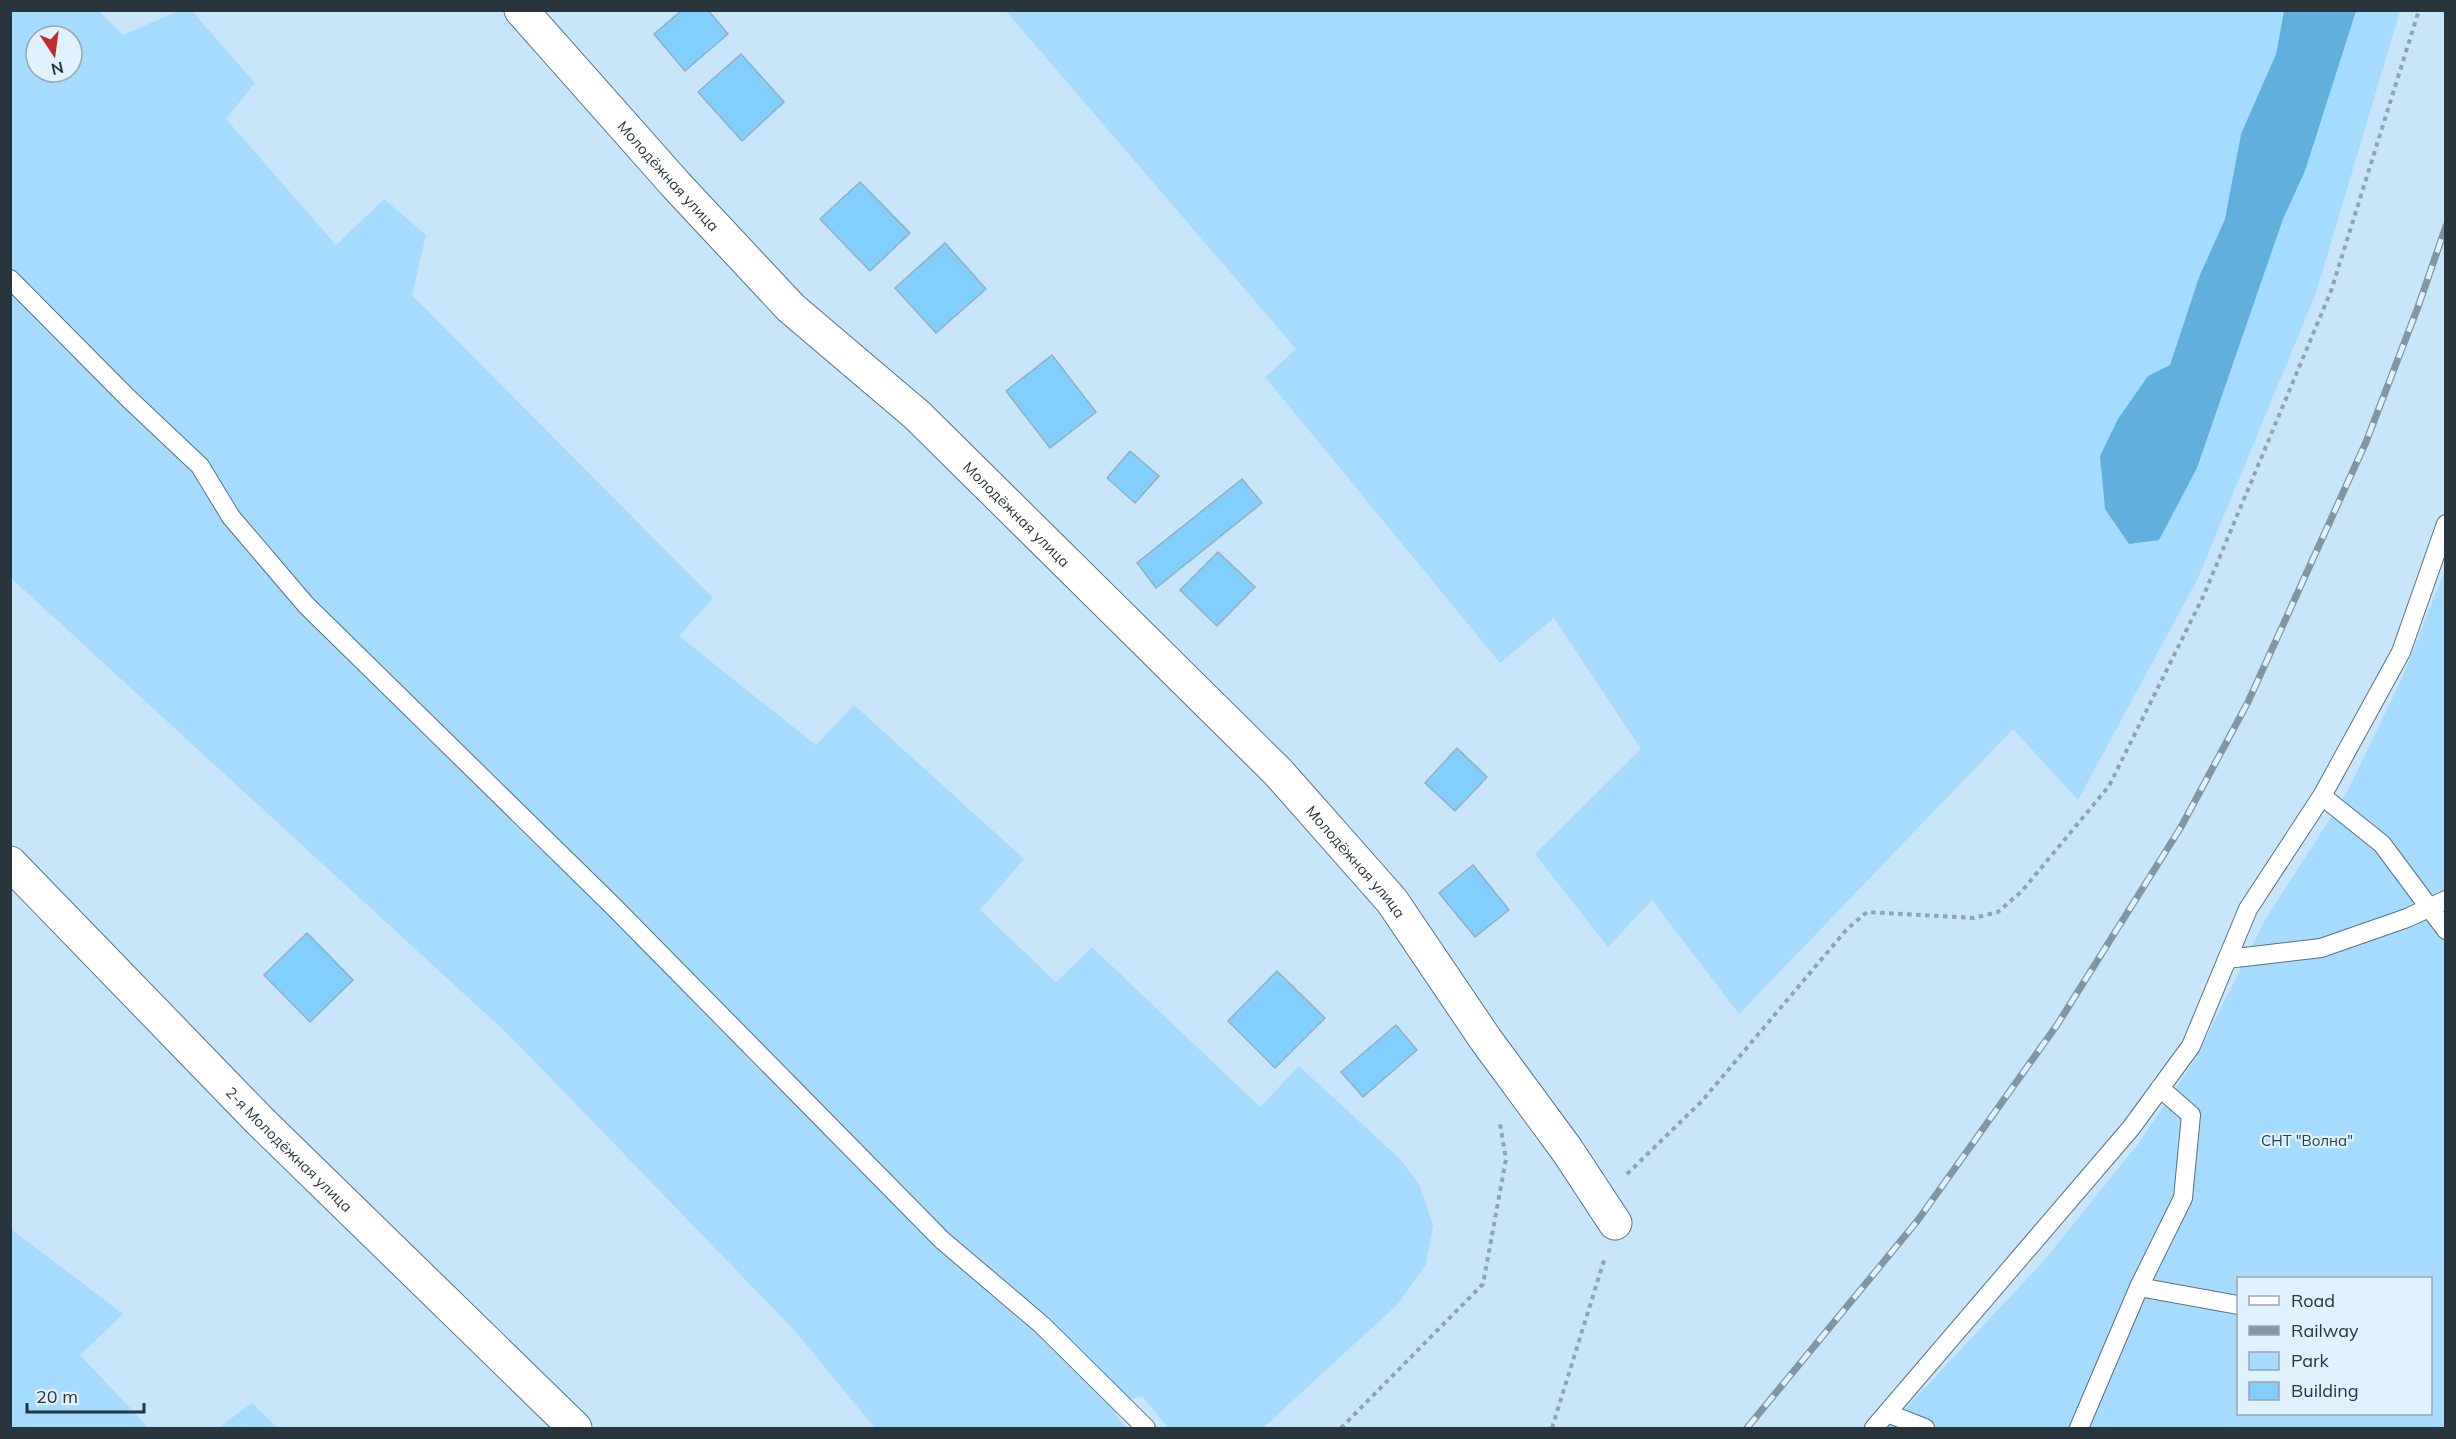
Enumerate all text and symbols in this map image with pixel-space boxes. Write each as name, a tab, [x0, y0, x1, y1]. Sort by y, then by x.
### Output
north arrow	[24, 24, 84, 84]
text: N	[49, 58, 66, 80]
street label: Молодёжная улица	[614, 116, 724, 235]
street label: Молодёжная улица	[960, 457, 1074, 571]
street label: Молодёжная улица	[1302, 801, 1410, 921]
street label: 2-я Молодёжная улица	[222, 1083, 357, 1216]
park label: СНТ "Волна"	[2261, 1131, 2353, 1150]
legend	[2237, 1277, 2432, 1415]
text: Road	[2291, 1289, 2335, 1312]
text: Railway	[2291, 1319, 2359, 1342]
text: Park	[2291, 1349, 2330, 1372]
scale bar	[27, 1376, 144, 1414]
text: Building	[2291, 1379, 2359, 1402]
text: 20 m	[36, 1385, 78, 1408]

